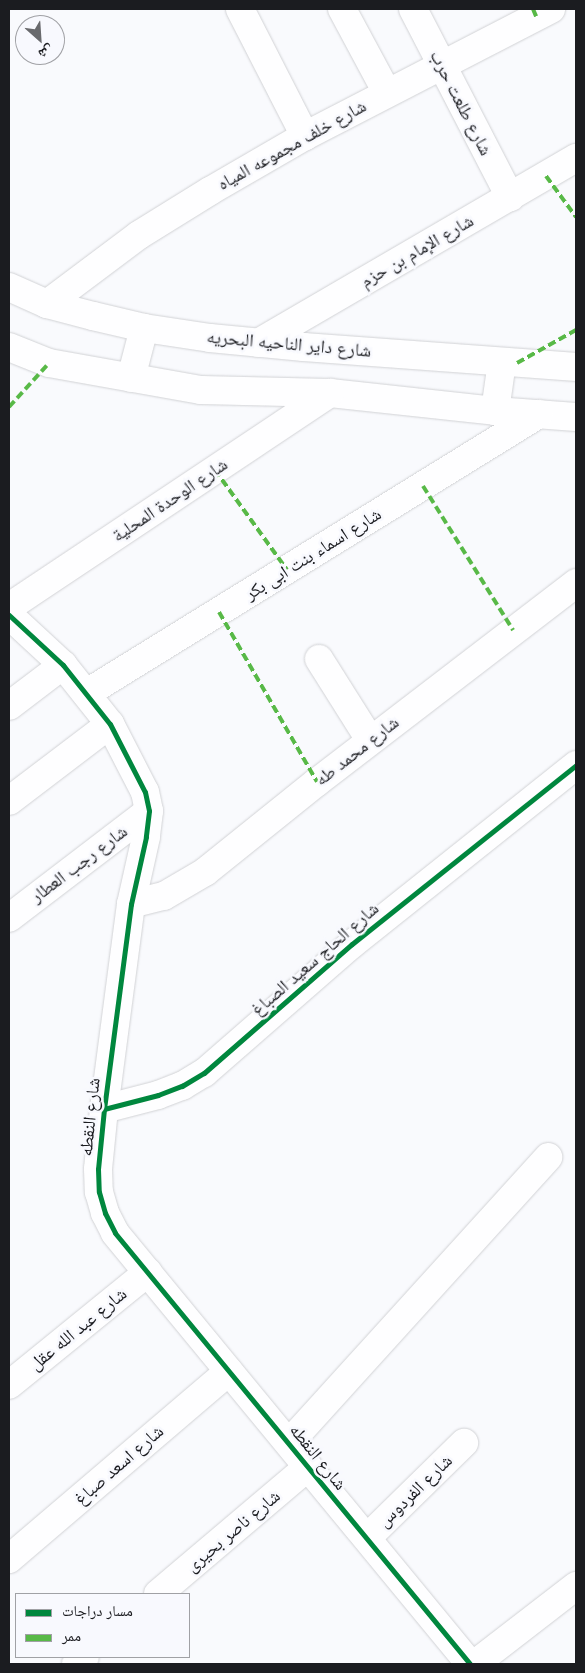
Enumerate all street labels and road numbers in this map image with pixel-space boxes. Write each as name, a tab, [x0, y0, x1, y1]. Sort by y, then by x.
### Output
street label: شارع طلعت حرب	[425, 47, 497, 159]
street label: شارع خلف مجموعه المياه	[214, 95, 370, 195]
street label: شارع الإمام بن حزم	[357, 210, 477, 292]
street label: شارع داير الناحيه البحريه	[206, 326, 372, 362]
street label: شارع الوحدة المحلية	[108, 453, 232, 547]
street label: شارع اسماء بنت ابى بكر	[241, 503, 385, 605]
street label: شارع محمد طه	[311, 712, 403, 790]
street label: شارع رجب العطار	[26, 821, 132, 907]
street label: شارع الحاج سعيد الصباغ	[247, 898, 383, 1020]
street label: شارع النقطه	[75, 1077, 105, 1157]
street label: شارع عبد الله عقل	[25, 1283, 131, 1375]
street label: شارع اسعد صباغ	[70, 1420, 168, 1510]
street label: شارع النقطه	[285, 1420, 351, 1494]
street label: شارع الفردوس	[373, 1450, 457, 1532]
street label: شارع ناصر بحيرى	[181, 1485, 285, 1577]

